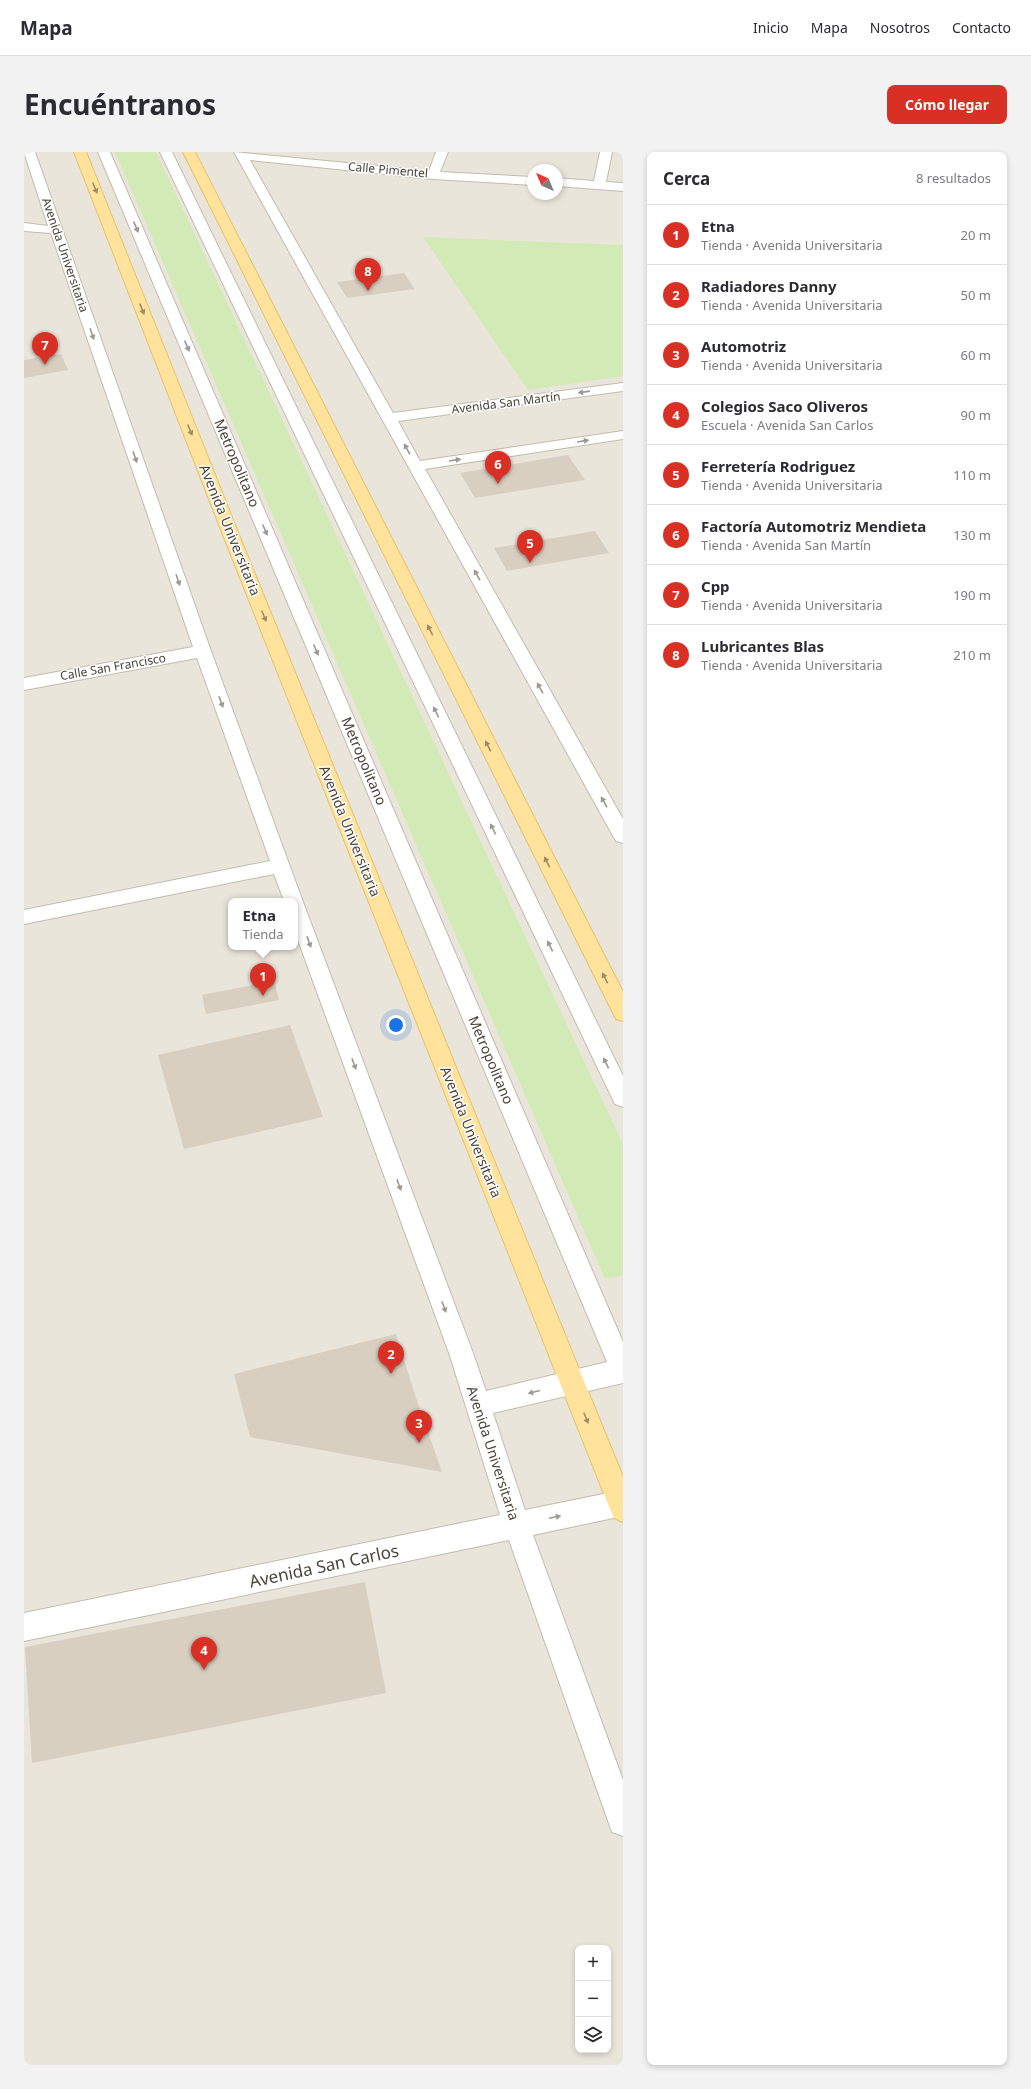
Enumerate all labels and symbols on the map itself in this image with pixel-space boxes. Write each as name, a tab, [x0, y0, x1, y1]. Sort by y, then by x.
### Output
street label: Calle Pimentel	[347, 158, 429, 181]
north arrow	[527, 164, 563, 200]
one-way arrow	[92, 183, 98, 195]
street label: Avenida Universitaria	[38, 195, 93, 314]
one-way arrow	[133, 221, 139, 233]
pin: 8	[355, 258, 381, 291]
one-way arrow	[140, 304, 146, 316]
one-way arrow	[90, 329, 96, 341]
pin: 7	[32, 332, 58, 365]
one-way arrow	[184, 341, 190, 353]
street label: Avenida San Martín	[451, 387, 561, 418]
one-way arrow	[578, 389, 590, 395]
street label: Metropolitano	[210, 416, 265, 510]
one-way arrow	[187, 425, 193, 437]
one-way arrow	[577, 438, 589, 444]
one-way arrow	[403, 443, 410, 455]
one-way arrow	[132, 451, 138, 463]
pin: 6	[485, 451, 511, 484]
one-way arrow	[449, 457, 461, 463]
street label: Avenida Universitaria	[195, 461, 266, 598]
one-way arrow	[262, 525, 268, 536]
pin: 5	[517, 530, 543, 563]
one-way arrow	[474, 569, 480, 581]
one-way arrow	[175, 574, 181, 586]
one-way arrow	[261, 610, 267, 622]
one-way arrow	[427, 624, 433, 636]
one-way arrow	[313, 644, 319, 655]
street label: Calle San Francisco	[59, 649, 167, 684]
one-way arrow	[537, 682, 544, 694]
one-way arrow	[219, 697, 225, 709]
one-way arrow	[433, 706, 440, 717]
street label: Metropolitano	[337, 714, 392, 808]
one-way arrow	[485, 741, 491, 752]
street label: Avenida Universitaria	[315, 762, 386, 899]
one-way arrow	[601, 796, 607, 808]
one-way arrow	[490, 823, 496, 834]
one-way arrow	[544, 857, 550, 868]
one-way arrow	[306, 936, 312, 948]
one-way arrow	[546, 940, 553, 951]
pin: 1	[250, 963, 276, 996]
one-way arrow	[602, 973, 609, 984]
street label: Metropolitano	[464, 1013, 519, 1107]
your location	[386, 1015, 406, 1035]
one-way arrow	[603, 1057, 609, 1069]
one-way arrow	[351, 1058, 357, 1070]
street label: Avenida Universitaria	[436, 1063, 507, 1200]
one-way arrow	[396, 1180, 402, 1192]
one-way arrow	[441, 1302, 447, 1314]
pin: 2	[378, 1341, 404, 1374]
street label: Avenida Universitaria	[463, 1383, 524, 1522]
one-way arrow	[528, 1389, 540, 1395]
pin: 3	[406, 1410, 432, 1443]
one-way arrow	[584, 1413, 590, 1425]
one-way arrow	[549, 1514, 562, 1520]
street label: Avenida San Carlos	[247, 1538, 401, 1593]
pin: 4	[191, 1637, 217, 1670]

